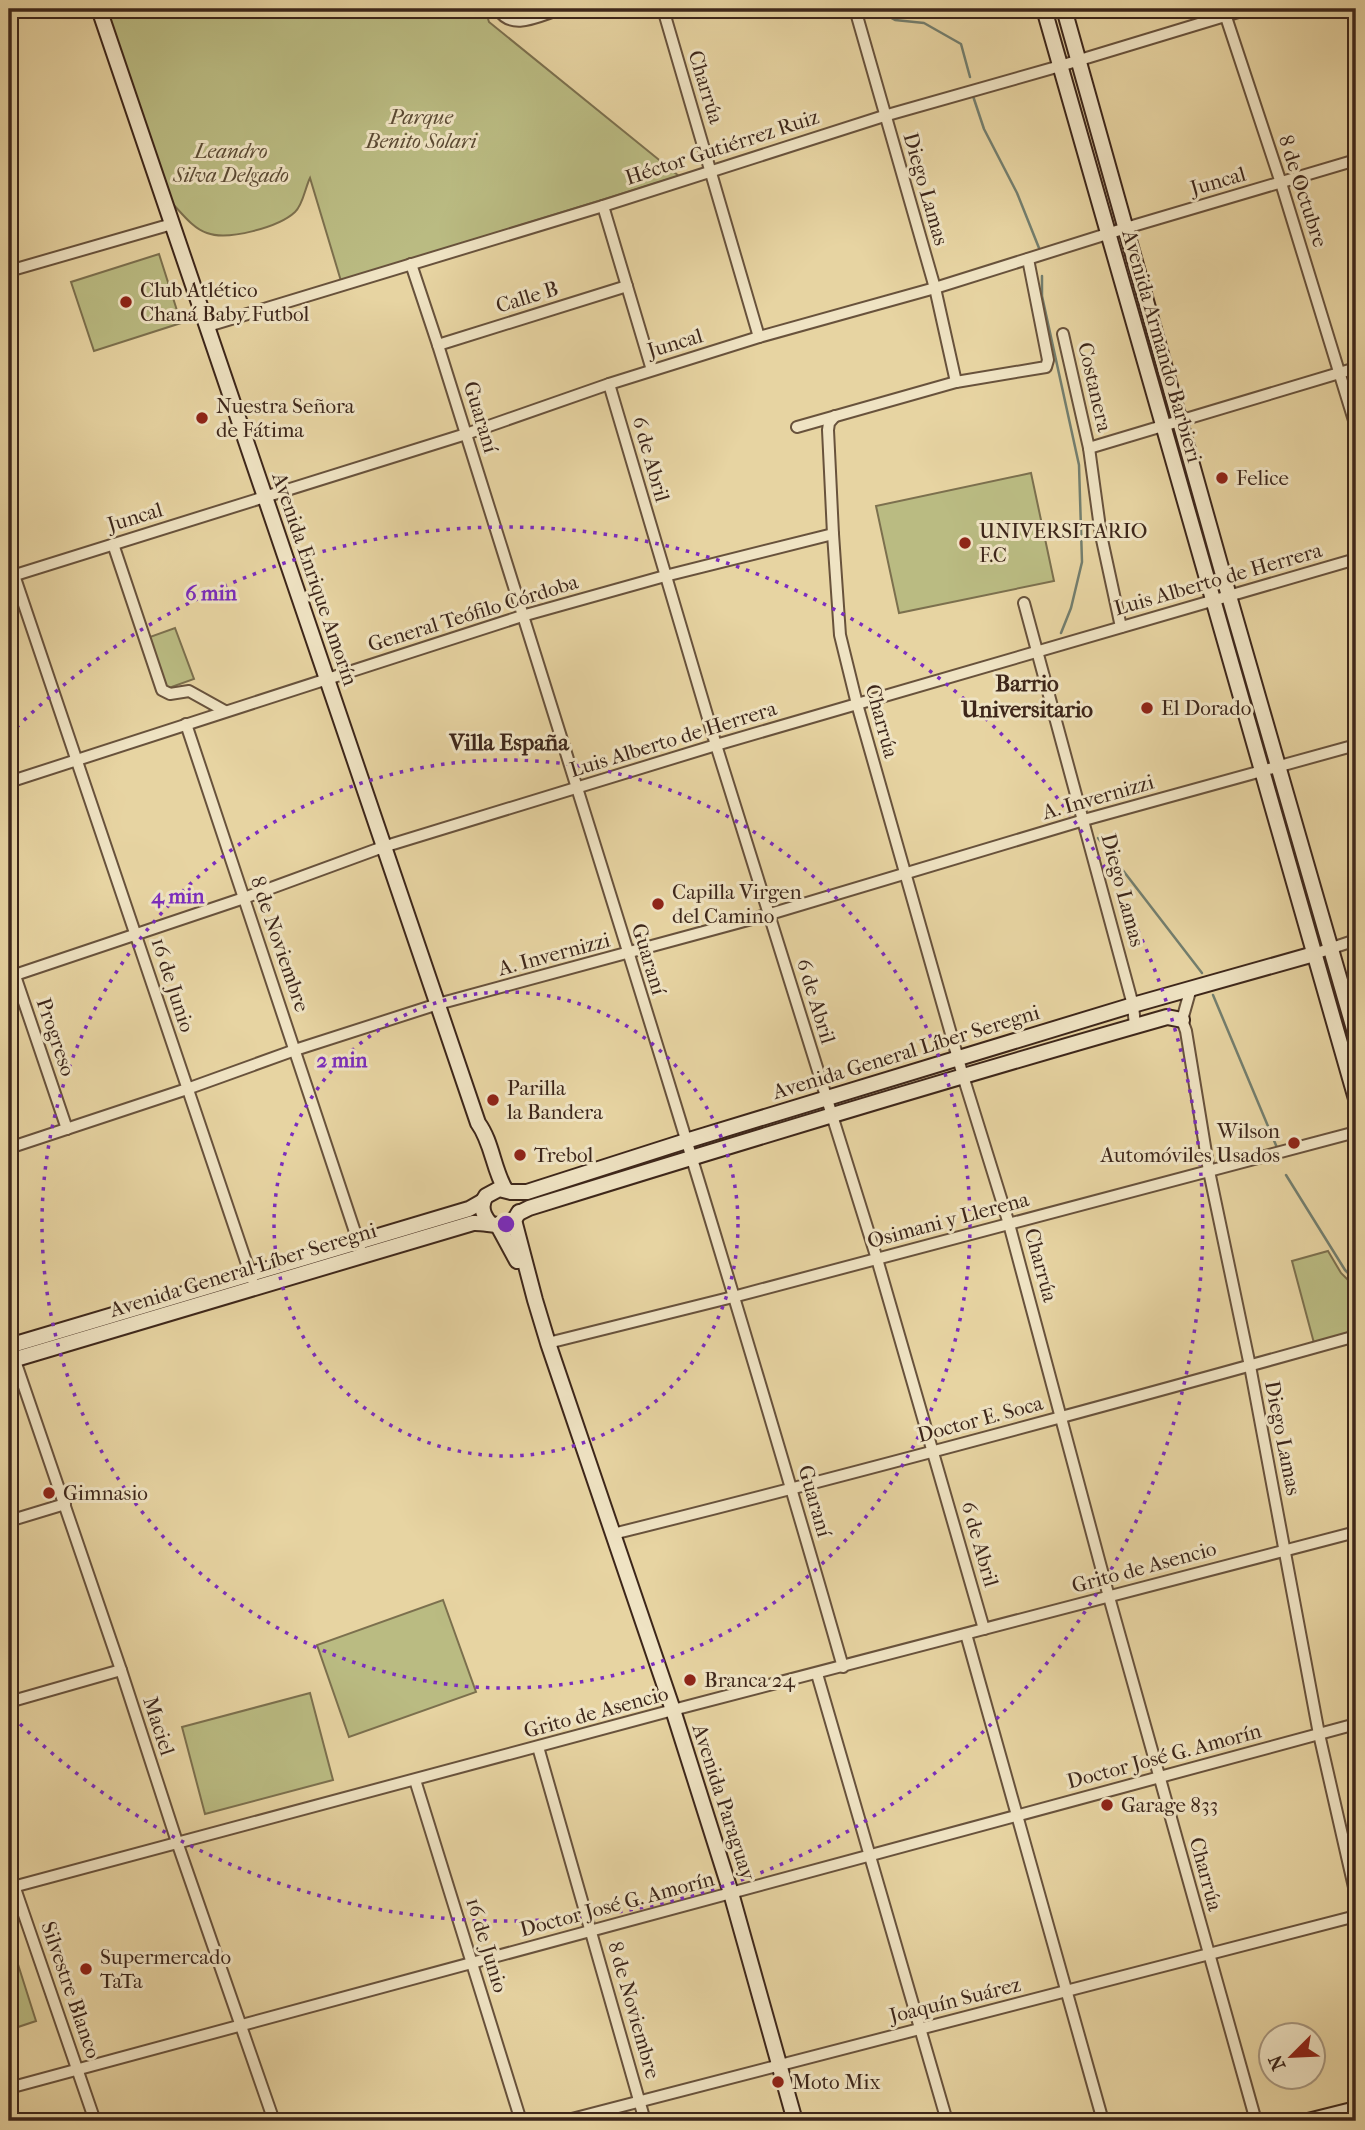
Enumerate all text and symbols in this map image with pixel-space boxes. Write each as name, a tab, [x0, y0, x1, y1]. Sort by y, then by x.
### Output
street label: Charrúa	[684, 48, 729, 127]
street label: Héctor Gutiérrez Ruiz	[622, 104, 822, 190]
park label: Parque Benito Solari	[365, 105, 478, 153]
street label: Diego Lamas	[898, 130, 954, 248]
street label: 8 de Octubre	[1274, 132, 1332, 250]
park label: Leandro Silva Delgado	[172, 139, 289, 187]
street label: Juncal	[1186, 162, 1249, 201]
street label: Avenida Armando Barbieri	[1117, 226, 1207, 465]
street label: Calle B	[493, 276, 561, 318]
place label: Club Atlético Chaná Baby Futbol	[140, 278, 310, 326]
marker: Club Atlético Chaná Baby Futbol	[118, 294, 134, 310]
street label: Juncal	[643, 323, 706, 363]
street label: Costanera	[1073, 340, 1117, 434]
street label: Guaraní	[459, 378, 503, 456]
place label: Nuestra Señora de Fátima	[216, 394, 355, 442]
marker: Nuestra Señora de Fátima	[194, 410, 210, 426]
street label: 6 de Abril	[627, 414, 675, 505]
place label: Felice	[1236, 466, 1289, 490]
street label: Avenida Enrique Amorín	[267, 468, 363, 689]
marker: Felice	[1214, 470, 1230, 486]
street label: Juncal	[103, 497, 166, 537]
place label: UNIVERSITARIO F.C	[979, 519, 1147, 567]
marker: UNIVERSITARIO F.C	[957, 535, 973, 551]
street label: Luis Alberto de Herrera	[1111, 538, 1325, 620]
street label: General Teófilo Córdoba	[365, 569, 581, 656]
text: 6 min	[185, 581, 238, 605]
district label: Barrio Universitario	[960, 670, 1093, 723]
street label: Charrúa	[861, 682, 903, 761]
street label: Luis Alberto de Herrera	[567, 696, 780, 782]
place label: El Dorado	[1161, 696, 1251, 720]
marker: El Dorado	[1139, 700, 1155, 716]
district label: Villa España	[448, 729, 570, 756]
street label: A. Invernizzi	[1038, 770, 1157, 825]
street label: Diego Lamas	[1096, 831, 1150, 949]
street label: 8 de Noviembre	[246, 873, 314, 1015]
place label: Capilla Virgen del Camino	[672, 880, 802, 928]
text: 4 min	[151, 884, 205, 909]
marker: Capilla Virgen del Camino	[650, 896, 666, 912]
street label: Guaraní	[627, 920, 671, 998]
street label: A. Invernizzi	[494, 928, 613, 981]
street label: 16 de Junio	[146, 935, 200, 1035]
street label: 6 de Abril	[792, 956, 840, 1047]
street label: Progreso	[31, 995, 81, 1079]
street label: Avenida General Líber Seregni	[769, 1000, 1042, 1104]
text: 2 min	[316, 1048, 368, 1072]
place label: Parilla la Bandera	[506, 1076, 603, 1124]
marker: Parilla la Bandera	[485, 1092, 501, 1108]
place label: Wilson Automóviles Usados	[1099, 1119, 1280, 1167]
marker: Wilson Automóviles Usados	[1286, 1135, 1302, 1151]
place label: Trebol	[534, 1143, 593, 1167]
marker: Trebol	[512, 1147, 528, 1163]
street label: Osimani y Llerena	[865, 1187, 1032, 1253]
centre of rings	[494, 1212, 518, 1236]
street label: Avenida General Líber Seregni	[106, 1218, 379, 1322]
street label: Charrúa	[1020, 1226, 1062, 1305]
street label: Diego Lamas	[1260, 1379, 1306, 1498]
street label: Doctor E. Soca	[914, 1391, 1046, 1447]
street label: Guaraní	[793, 1462, 837, 1540]
place label: Gimnasio	[63, 1481, 148, 1505]
marker: Gimnasio	[41, 1485, 57, 1501]
street label: 6 de Abril	[956, 1499, 1004, 1590]
street label: Grito de Asencio	[1069, 1536, 1219, 1598]
place label: Branca 24	[704, 1668, 796, 1692]
marker: Branca 24	[682, 1672, 698, 1688]
street label: Grito de Asencio	[521, 1681, 671, 1743]
street label: Maciel	[138, 1694, 180, 1759]
street label: Doctor José G. Amorín	[1064, 1718, 1264, 1794]
street label: Avenida Paraguay	[687, 1720, 761, 1884]
place label: Garage 833	[1121, 1793, 1218, 1817]
marker: Garage 833	[1099, 1797, 1115, 1813]
street label: Charrúa	[1185, 1835, 1227, 1914]
street label: Doctor José G. Amorín	[517, 1866, 717, 1942]
street label: 16 de Junio	[461, 1895, 513, 1995]
street label: Silvestre Blanco	[36, 1918, 106, 2062]
street label: 8 de Noviembre	[603, 1939, 665, 2081]
place label: Supermercado TaTa	[100, 1945, 231, 1993]
marker: Supermercado TaTa	[78, 1961, 94, 1977]
street label: Joaquín Suárez	[885, 1972, 1023, 2028]
north arrow	[1256, 2022, 1326, 2092]
text: N	[1264, 2051, 1290, 2074]
place label: Moto Mix	[792, 2070, 881, 2094]
marker: Moto Mix	[770, 2074, 786, 2090]

